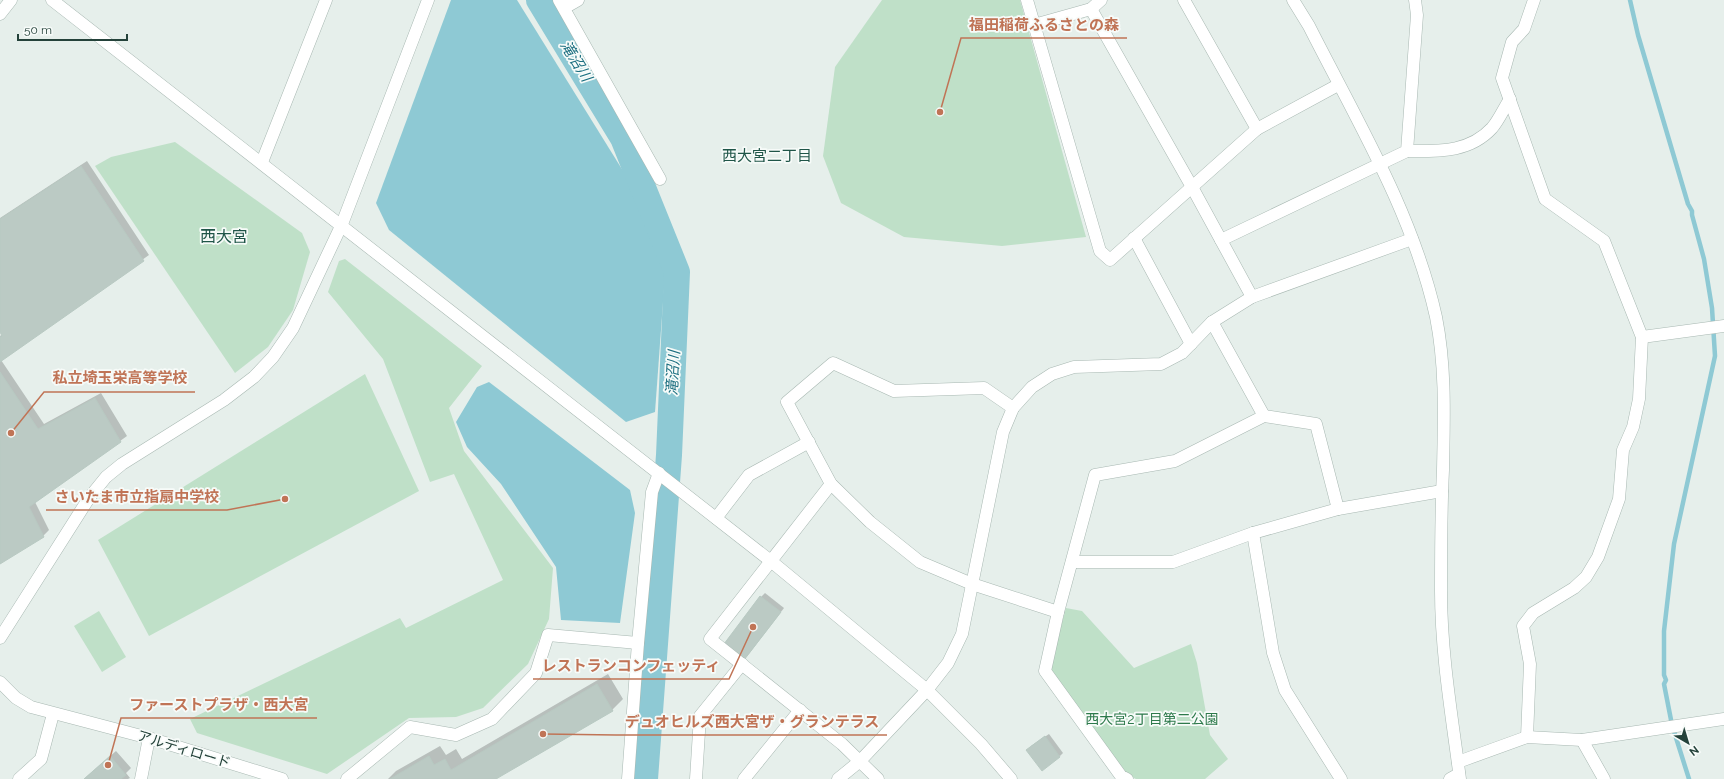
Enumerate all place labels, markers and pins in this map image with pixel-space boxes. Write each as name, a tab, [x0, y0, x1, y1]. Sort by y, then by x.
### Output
callout: 福田稲荷ふるさとの森	[961, 11, 1127, 38]
callout: 私立埼玉栄高等学校	[44, 365, 195, 392]
callout: さいたま市立指扇中学校	[46, 483, 227, 510]
callout: レストランコンフェッティ	[533, 652, 729, 679]
callout: ファーストプラザ・西大宮	[121, 691, 317, 718]
callout: デュオヒルズ西大宮ザ・グランテラス	[616, 708, 887, 735]

